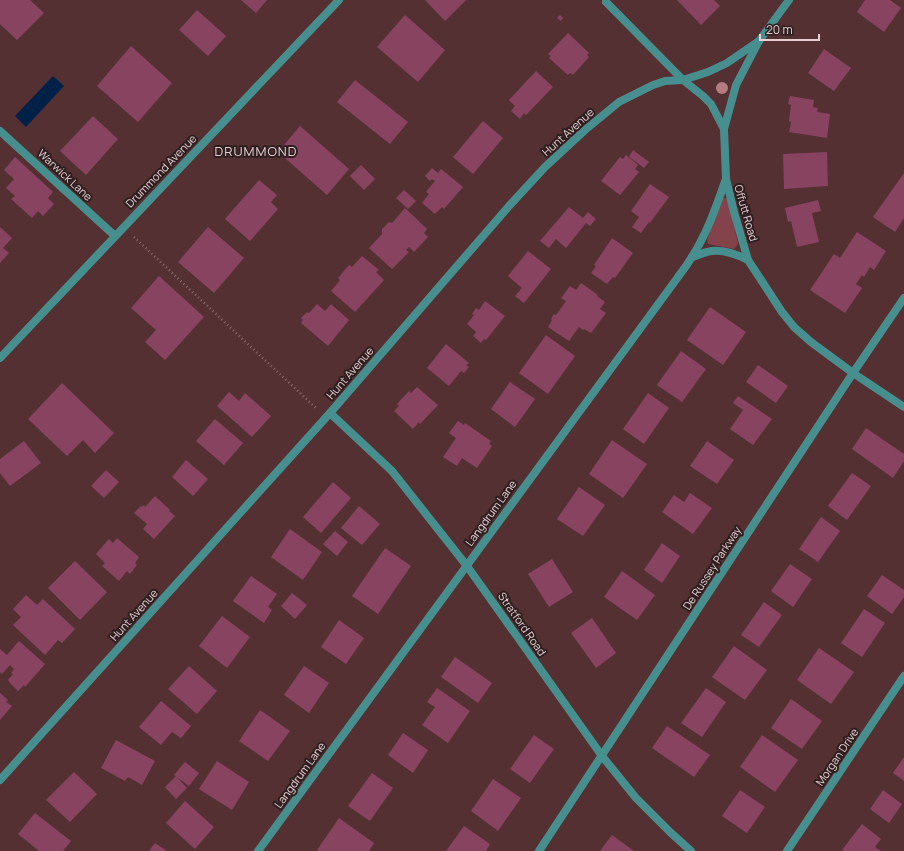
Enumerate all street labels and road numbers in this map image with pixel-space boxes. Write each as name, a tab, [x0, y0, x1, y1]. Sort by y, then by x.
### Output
street label: Hunt Avenue	[539, 104, 597, 159]
street label: Drummond Avenue	[122, 131, 200, 210]
street label: Warwick Lane	[35, 146, 96, 204]
street label: Offutt Road	[731, 183, 762, 243]
street label: Hunt Avenue	[323, 343, 377, 402]
street label: Langdrum Lane	[462, 476, 520, 549]
street label: De Russey Parkway	[679, 523, 744, 612]
street label: Hunt Avenue	[106, 585, 161, 644]
street label: Stratford Road	[495, 589, 550, 658]
street label: Morgan Drive	[812, 724, 862, 789]
street label: Langdrum Lane	[271, 738, 329, 811]

